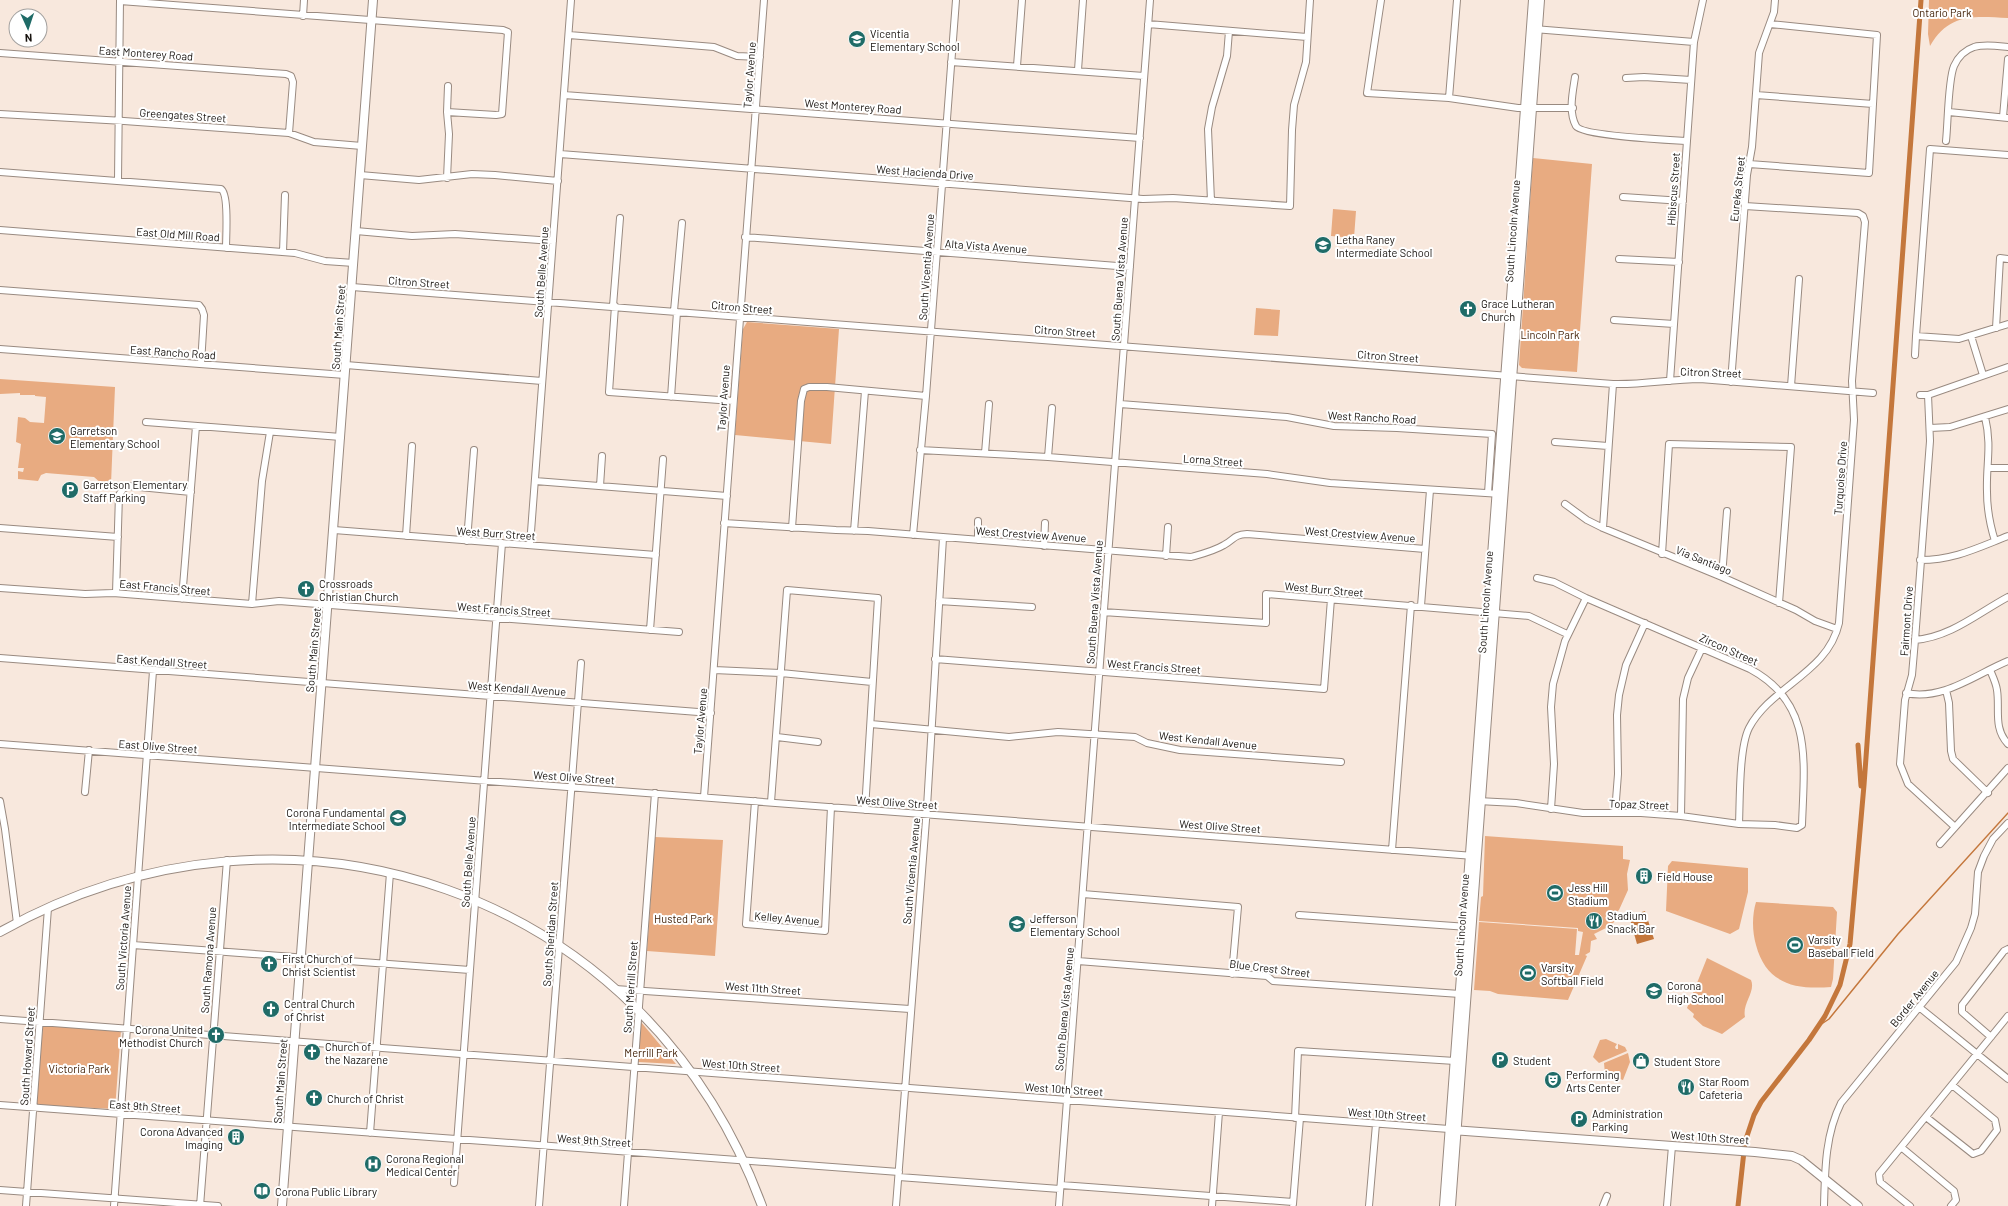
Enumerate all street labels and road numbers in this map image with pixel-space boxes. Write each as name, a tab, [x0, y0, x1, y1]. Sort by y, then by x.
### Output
street label: Taylor Avenue	[740, 41, 758, 109]
street label: East Monterey Road	[98, 43, 194, 63]
street label: West Monterey Road	[804, 96, 902, 116]
street label: Greengates Street	[139, 105, 227, 125]
street label: Hibiscus Street	[1664, 152, 1682, 226]
street label: Eureka Street	[1727, 156, 1747, 222]
street label: West Hacienda Drive	[876, 162, 974, 182]
street label: South Lincoln Avenue	[1502, 179, 1522, 283]
street label: South Vicentia Avenue	[916, 213, 936, 321]
street label: South Buena Vista Avenue	[1108, 217, 1130, 341]
street label: East Old Mill Road	[136, 225, 220, 243]
street label: South Belle Avenue	[531, 226, 551, 318]
street label: Alta Vista Avenue	[944, 237, 1028, 255]
street label: Citron Street	[388, 273, 450, 291]
street label: South Main Street	[329, 284, 347, 370]
street label: Citron Street	[711, 298, 773, 316]
street label: Citron Street	[1034, 322, 1096, 340]
street label: East Rancho Road	[130, 343, 216, 361]
street label: Citron Street	[1357, 347, 1419, 365]
street label: Taylor Avenue	[714, 364, 732, 432]
street label: Citron Street	[1680, 364, 1742, 380]
street label: West Rancho Road	[1327, 408, 1417, 426]
street label: Turquoise Drive	[1831, 440, 1849, 515]
street label: Lorna Street	[1183, 451, 1243, 469]
street label: West Burr Street	[456, 524, 536, 542]
street label: West Crestview Avenue	[975, 524, 1087, 544]
street label: West Crestview Avenue	[1304, 524, 1416, 544]
street label: South Buena Vista Avenue	[1083, 540, 1105, 664]
street label: Via Santiago	[1674, 543, 1734, 577]
street label: South Lincoln Avenue	[1475, 550, 1495, 654]
street label: East Francis Street	[119, 577, 211, 597]
street label: West Burr Street	[1284, 579, 1364, 599]
street label: Fairmont Drive	[1897, 586, 1915, 656]
street label: West Francis Street	[457, 599, 551, 619]
street label: South Main Street	[303, 607, 323, 693]
street label: Zircon Street	[1698, 630, 1760, 668]
street label: East Kendall Street	[116, 651, 208, 671]
street label: West Francis Street	[1107, 656, 1201, 676]
street label: West Kendall Avenue	[467, 678, 567, 698]
street label: Taylor Avenue	[691, 687, 709, 755]
street label: West Kendall Avenue	[1158, 728, 1258, 752]
street label: East Olive Street	[118, 737, 198, 755]
street label: West Olive Street	[533, 768, 615, 786]
street label: West Olive Street	[856, 793, 938, 811]
street label: Topaz Street	[1609, 796, 1669, 812]
street label: South Belle Avenue	[458, 816, 478, 908]
street label: South Vicentia Avenue	[900, 817, 922, 925]
street label: West Olive Street	[1179, 817, 1261, 835]
street label: South Lincoln Avenue	[1451, 873, 1471, 977]
street label: South Sheridan Street	[540, 881, 560, 987]
street label: South Victoria Avenue	[113, 885, 133, 991]
street label: South Ramona Avenue	[198, 906, 218, 1014]
street label: Kelley Avenue	[754, 909, 820, 927]
street label: South Merrill Street	[620, 941, 640, 1033]
street label: South Buena Vista Avenue	[1052, 947, 1076, 1071]
street label: Blue Crest Street	[1229, 957, 1311, 979]
street label: Border Avenue	[1887, 967, 1941, 1029]
street label: West 11th Street	[725, 979, 801, 997]
street label: South Howard Street	[17, 1006, 37, 1106]
street label: South Main Street	[271, 1038, 289, 1124]
street label: West 10th Street	[701, 1056, 781, 1074]
street label: West 10th Street	[1024, 1080, 1104, 1098]
street label: East 9th Street	[109, 1097, 181, 1115]
street label: West 10th Street	[1347, 1105, 1427, 1123]
street label: West 10th Street	[1670, 1128, 1750, 1146]
street label: West 9th Street	[557, 1131, 631, 1149]

